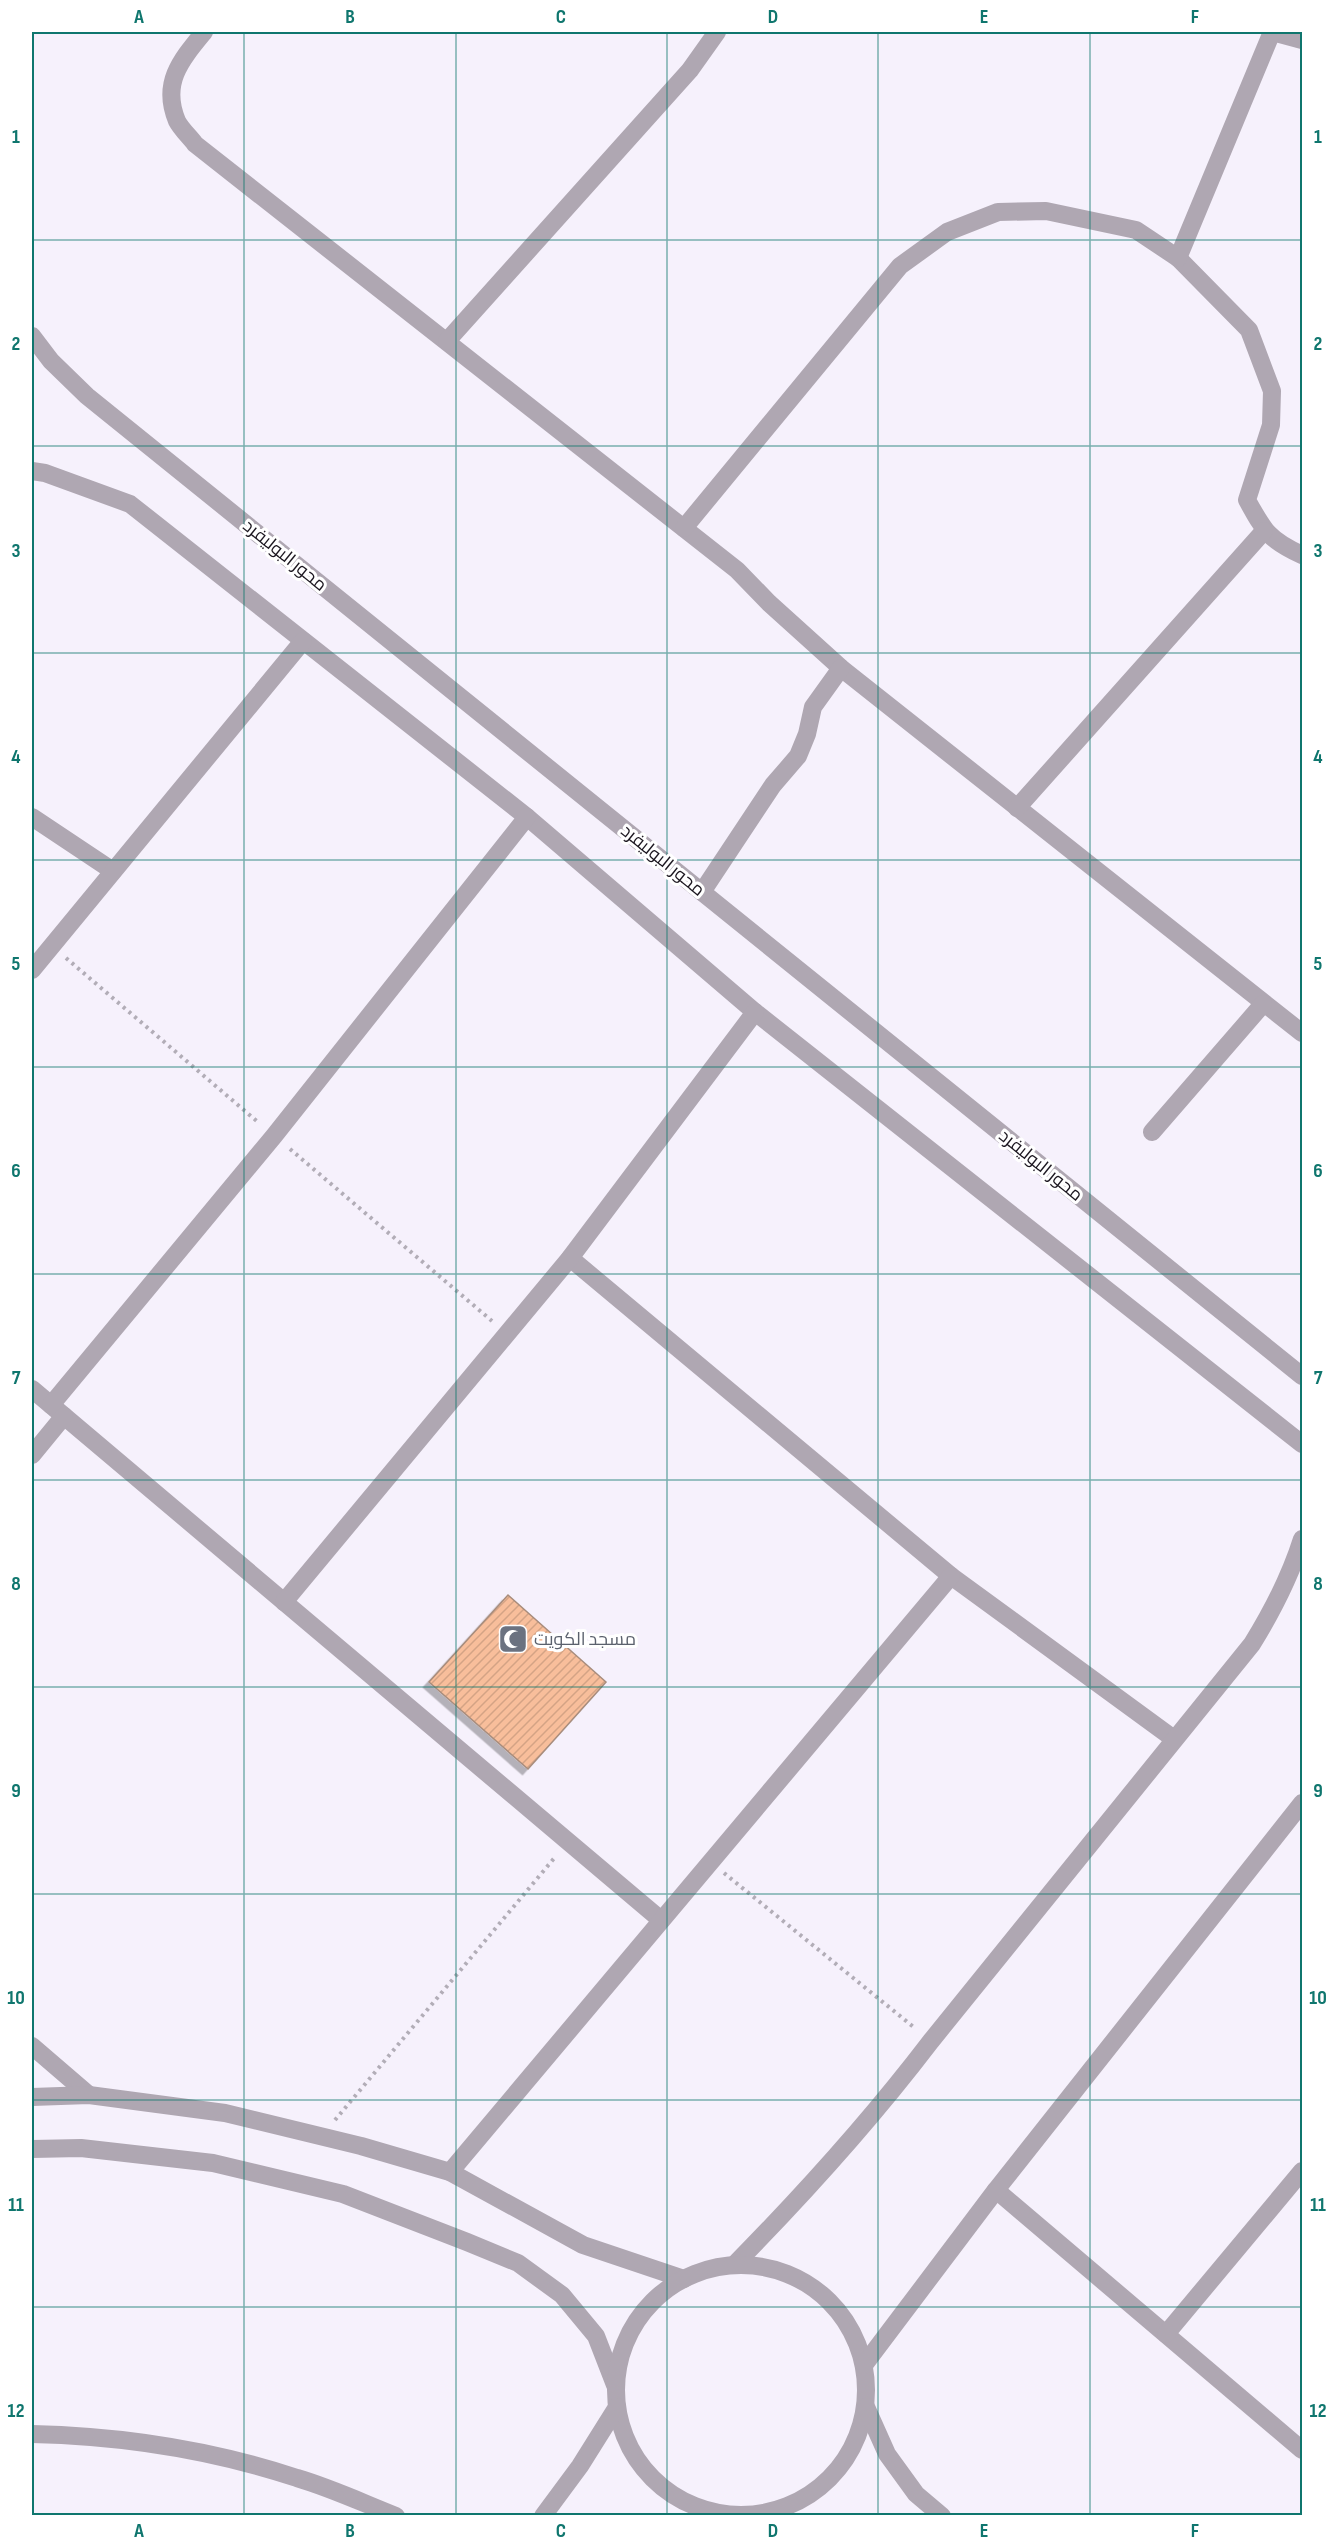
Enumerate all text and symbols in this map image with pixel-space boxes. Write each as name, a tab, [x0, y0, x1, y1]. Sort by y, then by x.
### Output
text: A	[133, 5, 144, 29]
text: B	[345, 5, 355, 29]
text: C	[556, 5, 566, 29]
text: D	[768, 5, 778, 29]
text: E	[980, 5, 988, 29]
text: F	[1191, 5, 1199, 29]
text: 1	[12, 125, 20, 149]
text: 1	[1314, 125, 1322, 149]
text: 2	[12, 332, 20, 356]
text: 2	[1314, 332, 1322, 356]
street label: محور البوليفرد	[239, 515, 331, 596]
text: 3	[12, 539, 21, 563]
text: 3	[1314, 539, 1323, 563]
text: 4	[11, 745, 21, 769]
text: 4	[1313, 745, 1323, 769]
street label: محور البوليفرد	[617, 820, 709, 901]
text: 5	[12, 952, 21, 976]
text: 5	[1314, 952, 1323, 976]
street label: محور البوليفرد	[995, 1125, 1087, 1206]
text: 6	[11, 1159, 21, 1183]
text: 6	[1313, 1159, 1323, 1183]
text: 7	[12, 1366, 21, 1390]
text: 7	[1314, 1366, 1323, 1390]
text: 8	[11, 1572, 21, 1596]
text: 8	[1313, 1572, 1323, 1596]
mosque icon: مسجد الكويت	[497, 1623, 529, 1655]
place label: مسجد الكويت	[534, 1629, 636, 1650]
text: 9	[11, 1779, 21, 1803]
text: 9	[1313, 1779, 1323, 1803]
text: 10	[7, 1986, 25, 2010]
text: 10	[1309, 1986, 1327, 2010]
text: 11	[8, 2193, 24, 2217]
text: 11	[1310, 2193, 1326, 2217]
text: 12	[8, 2399, 24, 2423]
text: 12	[1310, 2399, 1326, 2423]
text: A	[133, 2519, 144, 2543]
text: B	[345, 2519, 355, 2543]
text: C	[556, 2519, 566, 2543]
text: D	[768, 2519, 778, 2543]
text: E	[980, 2519, 988, 2543]
text: F	[1191, 2519, 1199, 2543]

